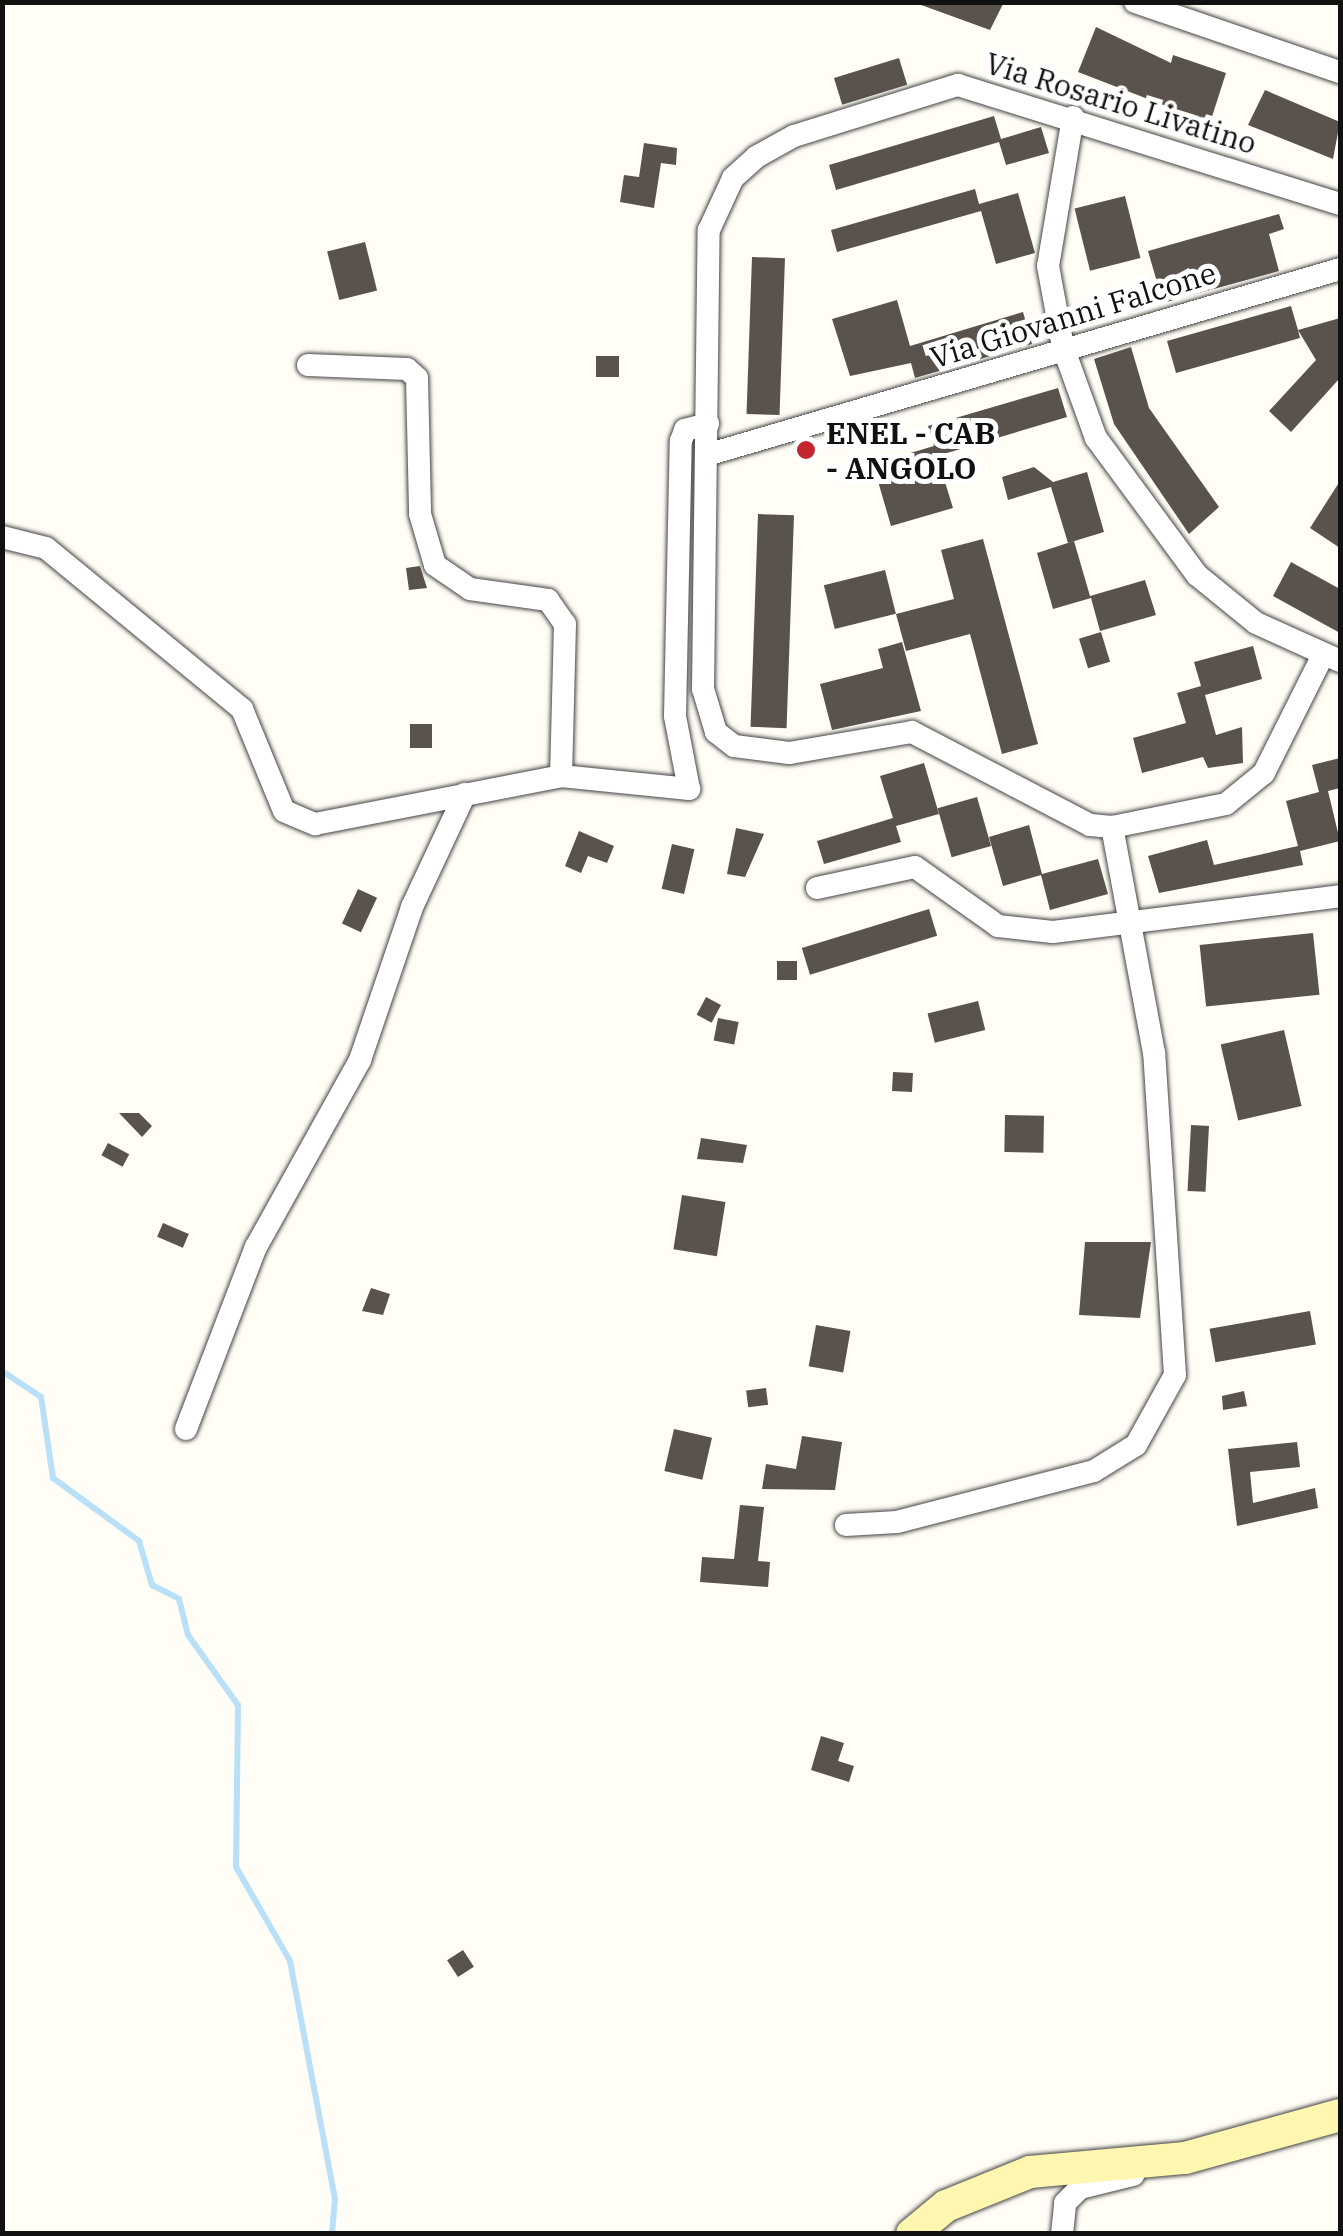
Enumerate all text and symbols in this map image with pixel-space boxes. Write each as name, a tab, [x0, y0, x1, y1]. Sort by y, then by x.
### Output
street label: Via Rosario Livatino	[981, 45, 1261, 161]
street label: Via Giovanni Falcone	[926, 254, 1220, 376]
place label: ENEL - CAB - ANGOLO	[826, 415, 995, 486]
marker: ENEL - CAB - ANGOLO	[795, 439, 817, 461]

